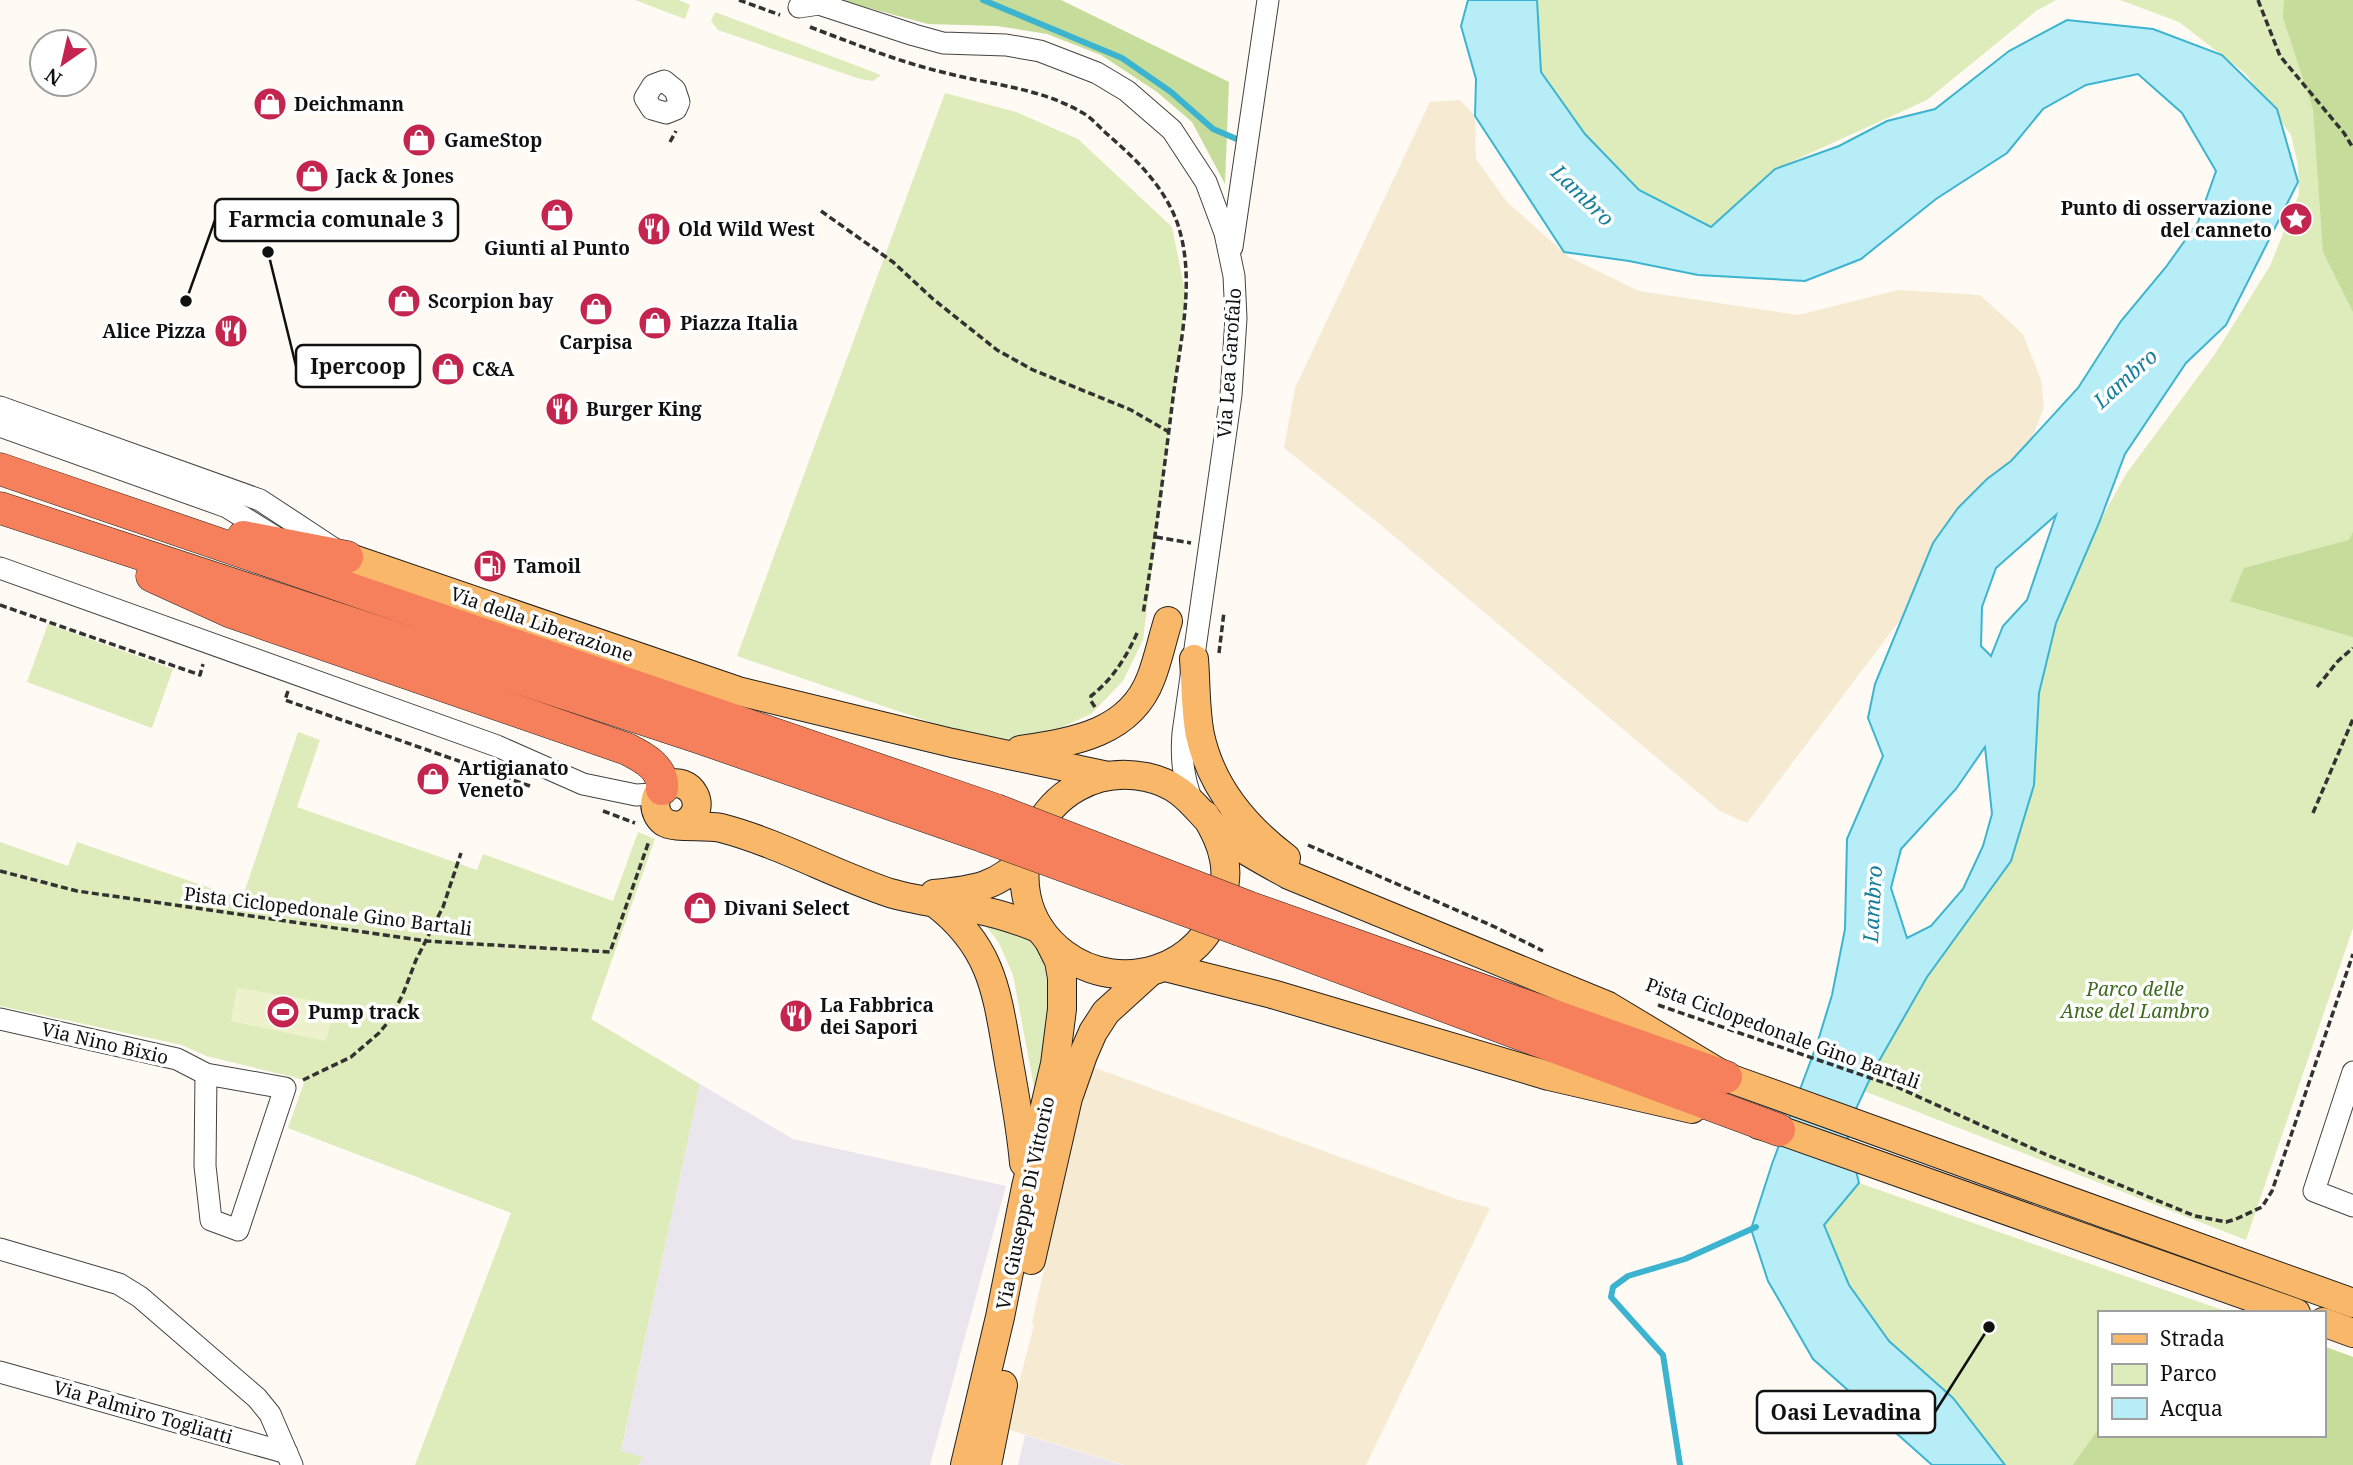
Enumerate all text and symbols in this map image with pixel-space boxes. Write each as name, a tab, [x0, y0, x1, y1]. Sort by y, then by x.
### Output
north arrow	[28, 28, 98, 98]
text: N	[40, 62, 67, 92]
shop icon: Deichmann	[251, 85, 289, 123]
place label: Deichmann	[294, 91, 405, 117]
shop icon: GameStop	[400, 121, 438, 159]
place label: GameStop	[444, 127, 542, 153]
shop icon: Jack & Jones	[293, 157, 331, 195]
water label: Lambro	[1545, 157, 1621, 232]
place label: Jack & Jones	[335, 163, 454, 189]
place label: Punto di osservazione del canneto	[2061, 195, 2272, 243]
shop icon: Giunti al Punto	[538, 196, 576, 234]
callout: Farmcia comunale 3	[215, 199, 458, 241]
place icon: Punto di osservazione del canneto	[2277, 200, 2315, 238]
text: Farmcia comunale 3	[228, 205, 444, 233]
restaurant icon: Old Wild West	[635, 210, 673, 248]
place label: Old Wild West	[678, 216, 815, 242]
place label: Giunti al Punto	[484, 235, 630, 261]
shop icon: Scorpion bay	[385, 282, 423, 320]
street label: Via Lea Garofalo	[1211, 287, 1247, 439]
place label: Scorpion bay	[428, 288, 553, 314]
shop icon: Carpisa	[577, 290, 615, 328]
shop icon: Piazza Italia	[636, 304, 674, 342]
place label: Piazza Italia	[680, 310, 798, 336]
restaurant icon: Alice Pizza	[212, 312, 250, 350]
place label: Alice Pizza	[102, 318, 206, 344]
place label: Carpisa	[559, 329, 633, 355]
water label: Lambro	[2086, 342, 2163, 415]
callout: Ipercoop	[296, 345, 420, 387]
shop icon: C&A	[429, 350, 467, 388]
text: Ipercoop	[310, 352, 406, 380]
place label: C&A	[472, 356, 515, 382]
restaurant icon: Burger King	[543, 390, 581, 428]
place label: Burger King	[586, 396, 702, 422]
fuel station icon: Tamoil	[471, 547, 509, 585]
place label: Tamoil	[514, 553, 581, 579]
street label: Via della Liberazione	[447, 580, 637, 668]
place label: Artigianato Veneto	[458, 755, 569, 803]
shop icon: Artigianato Veneto	[414, 760, 452, 798]
water label: Lambro	[1856, 865, 1888, 944]
street label: Pista Ciclopedonale Gino Bartali	[182, 880, 474, 942]
shop icon: Divani Select	[681, 889, 719, 927]
place label: Divani Select	[724, 895, 850, 921]
street label: Pista Ciclopedonale Gino Bartali	[1642, 971, 1924, 1095]
park label: Parco delle Anse del Lambro	[2059, 976, 2210, 1024]
place label: La Fabbrica dei Sapori	[820, 992, 934, 1040]
sports icon: Pump track	[264, 993, 302, 1031]
restaurant icon: La Fabbrica dei Sapori	[777, 997, 815, 1035]
place label: Pump track	[308, 999, 420, 1025]
street label: Via Nino Bixio	[39, 1016, 171, 1070]
street label: Via Giuseppe Di Vittorio	[990, 1094, 1060, 1312]
legend	[2098, 1311, 2325, 1437]
text: Strada	[2160, 1324, 2225, 1352]
text: Parco	[2160, 1359, 2217, 1387]
street label: Via Palmiro Togliatti	[50, 1374, 236, 1450]
callout: Oasi Levadina	[1757, 1391, 1935, 1433]
text: Acqua	[2160, 1394, 2223, 1422]
text: Oasi Levadina	[1771, 1398, 1921, 1426]

